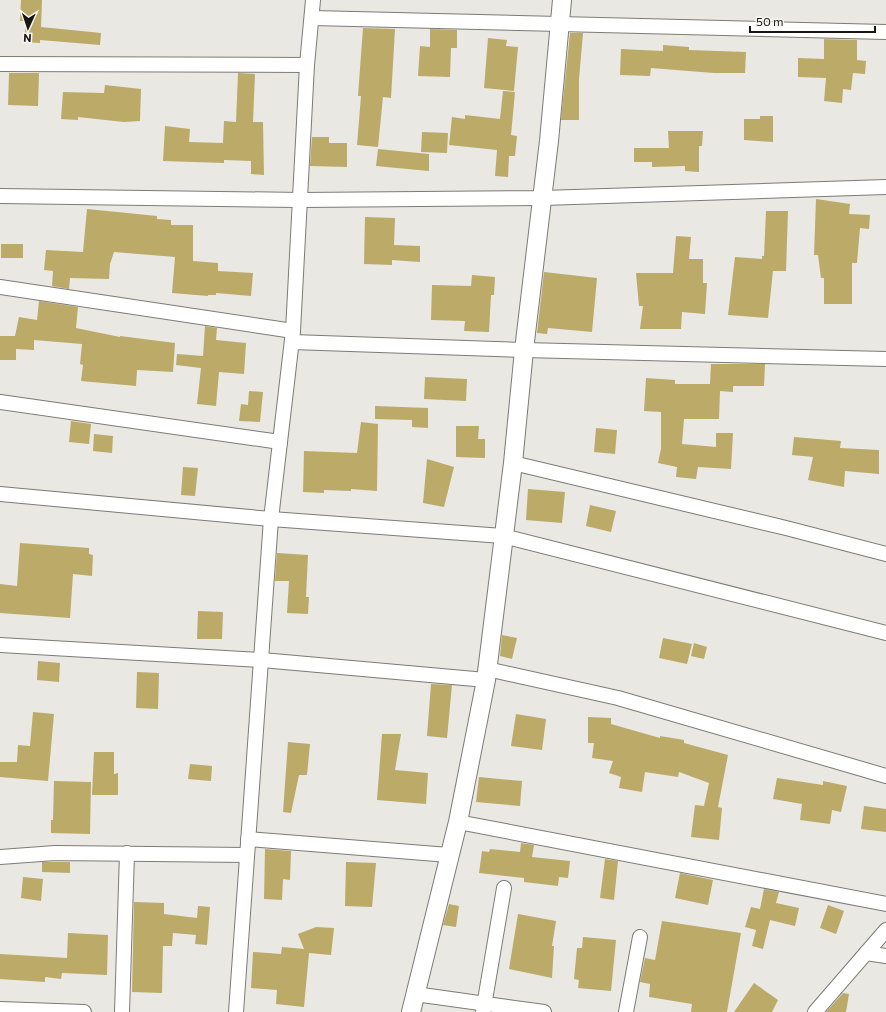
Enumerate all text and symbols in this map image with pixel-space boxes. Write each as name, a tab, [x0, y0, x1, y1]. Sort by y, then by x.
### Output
north arrow	[8, 8, 48, 48]
scale bar	[750, 8, 875, 34]
text: 50 m	[756, 14, 784, 28]
text: N	[23, 32, 32, 45]

